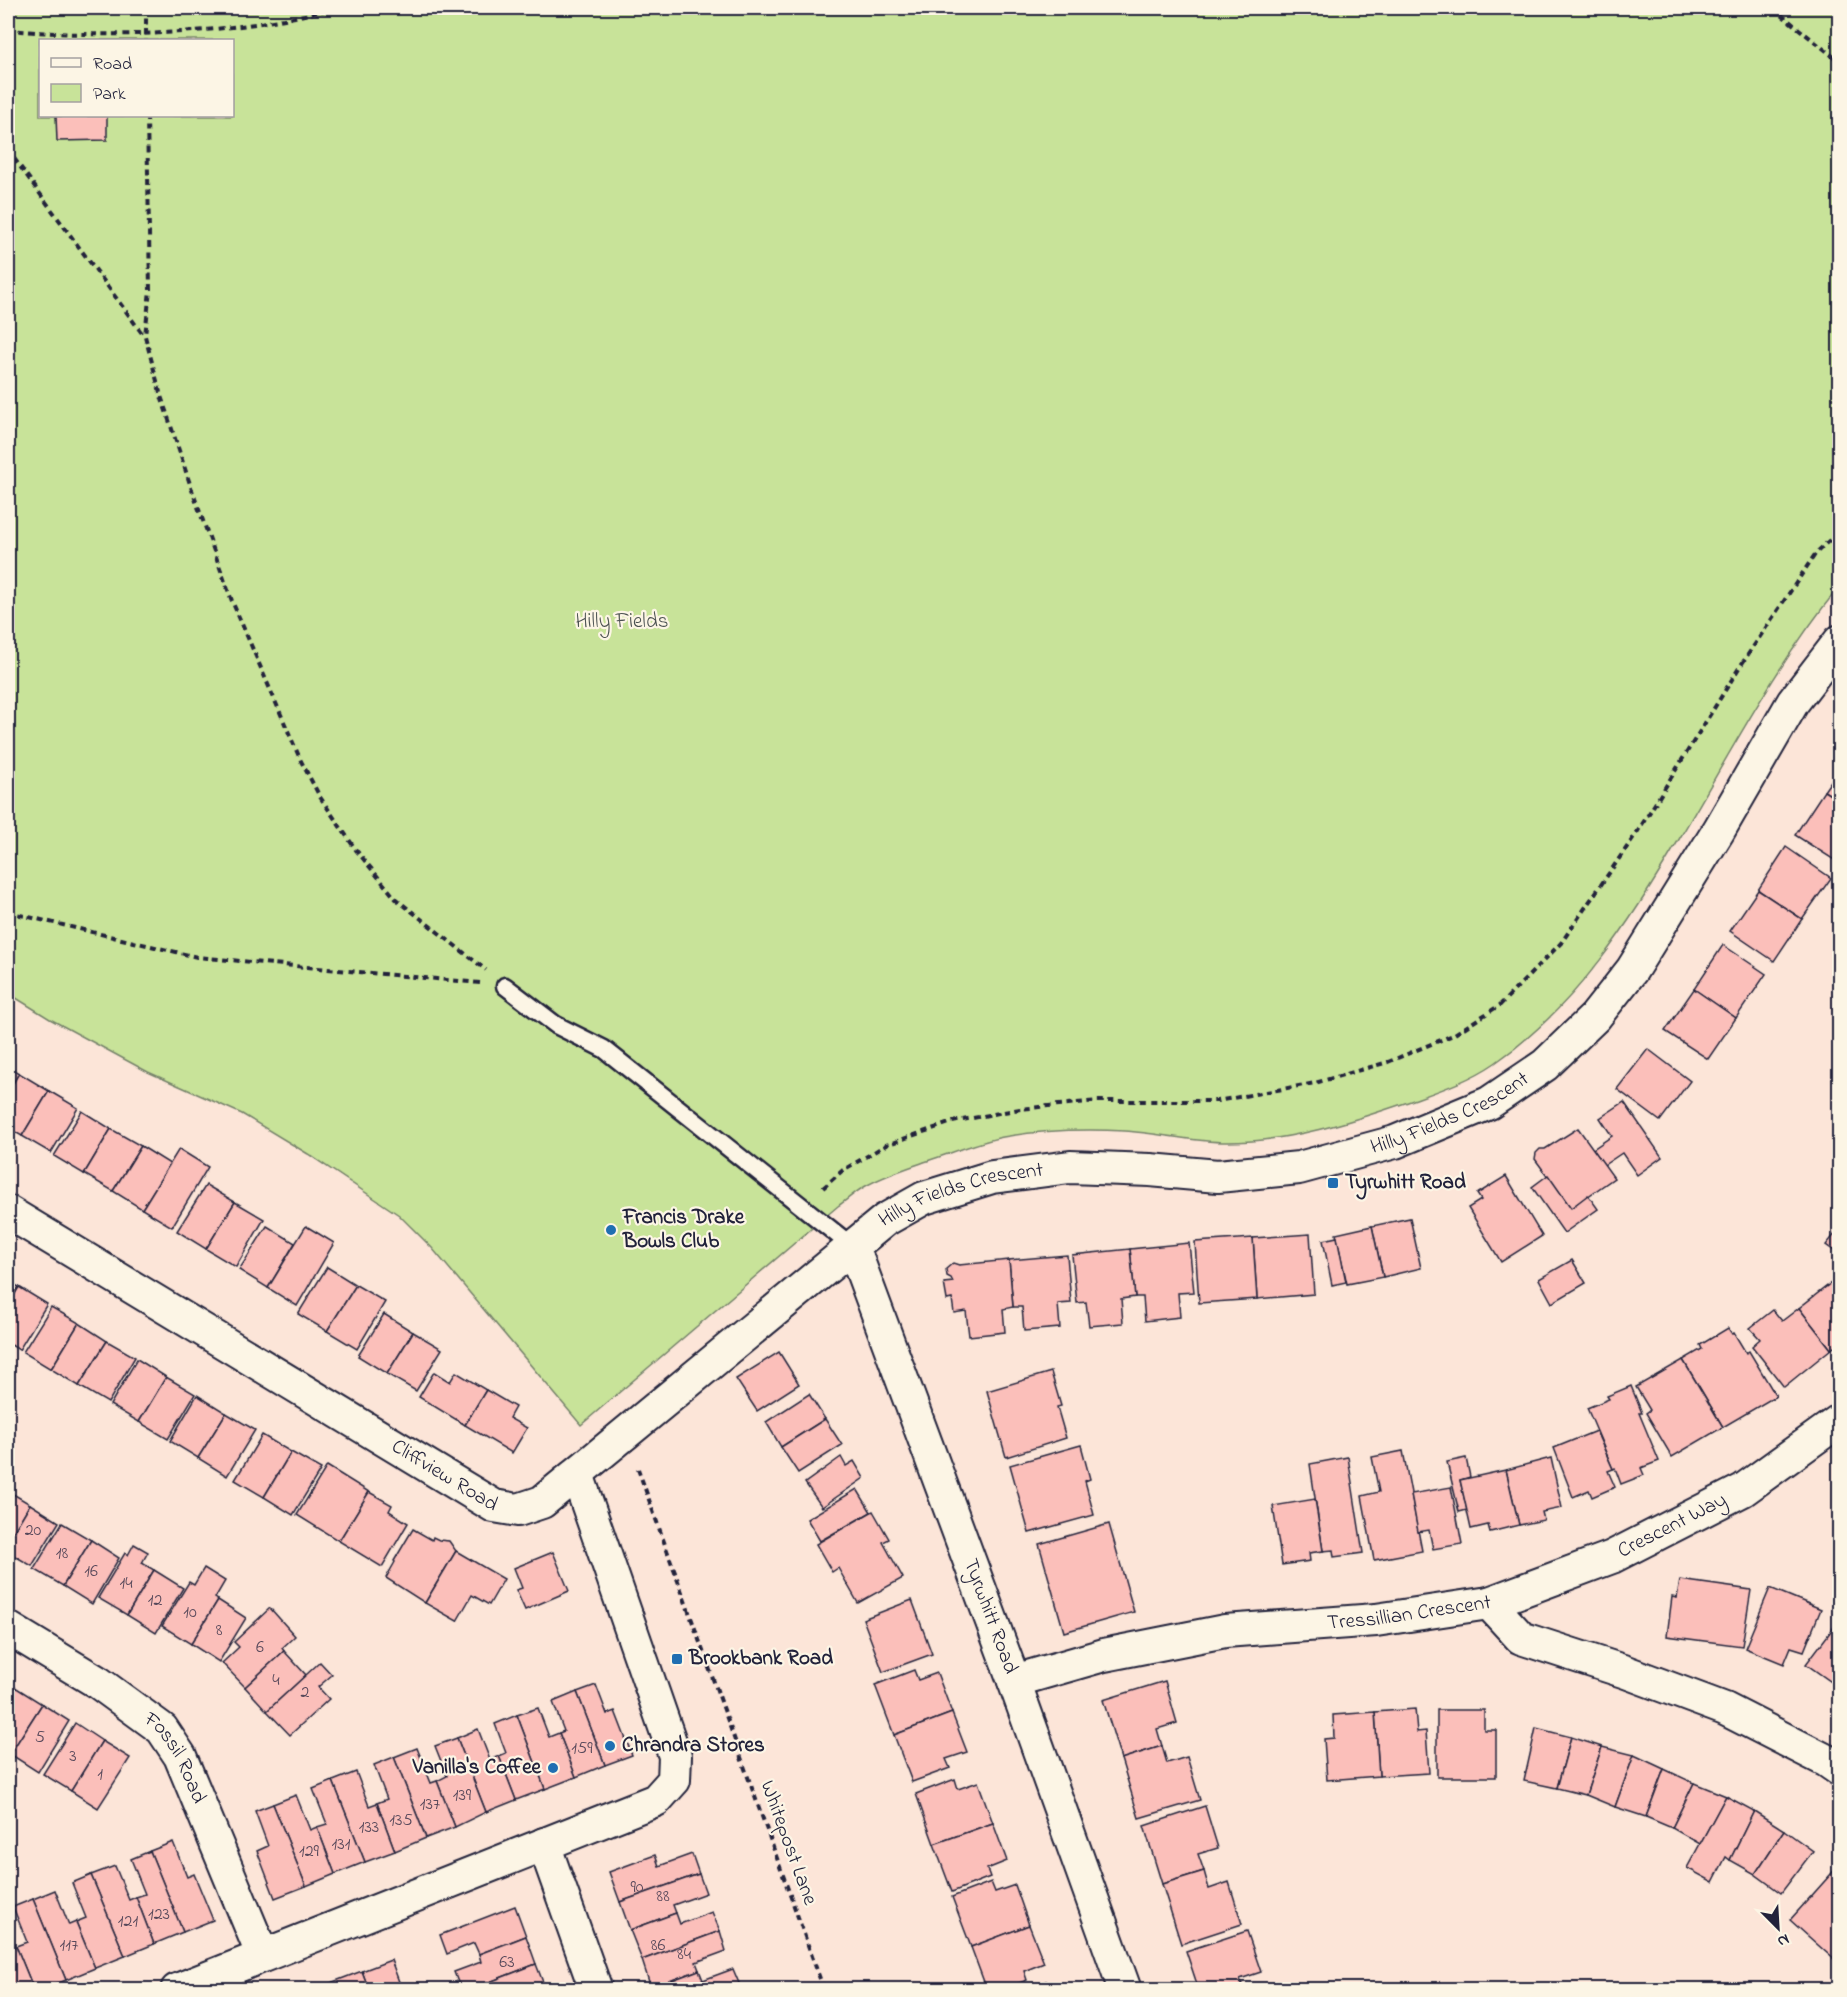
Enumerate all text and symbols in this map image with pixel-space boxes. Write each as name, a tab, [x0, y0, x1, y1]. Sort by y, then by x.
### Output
legend	[39, 39, 234, 117]
text: Road	[93, 52, 132, 78]
text: Park	[93, 82, 126, 108]
park label: Hilly Fields	[576, 607, 668, 639]
street label: Hilly Fields Crescent	[1367, 1065, 1535, 1163]
street label: Hilly Fields Crescent	[873, 1156, 1045, 1235]
place label: Tyrwhitt Road	[1345, 1168, 1466, 1200]
marker: Tyrwhitt Road	[1326, 1176, 1340, 1190]
place label: Francis Drake Bowls Club	[622, 1203, 745, 1257]
marker: Francis Drake Bowls Club	[604, 1223, 618, 1237]
street label: Cliffview Road	[385, 1432, 504, 1520]
street label: Crescent Way	[1613, 1486, 1733, 1566]
house number: 20	[25, 1518, 42, 1544]
house number: 18	[56, 1541, 68, 1567]
street label: Tyrwhitt Road	[955, 1555, 1025, 1678]
house number: 16	[84, 1559, 98, 1585]
house number: 14	[119, 1571, 133, 1597]
house number: 12	[148, 1588, 162, 1614]
street label: Tressillian Crescent	[1326, 1588, 1493, 1639]
house number: 10	[183, 1600, 197, 1626]
house number: 8	[216, 1618, 223, 1644]
house number: 6	[256, 1635, 264, 1661]
place label: Brookbank Road	[688, 1644, 833, 1674]
marker: Brookbank Road	[670, 1652, 684, 1666]
house number: 4	[272, 1668, 280, 1694]
house number: 2	[301, 1680, 310, 1706]
street label: Fossil Road	[137, 1705, 213, 1808]
house number: 5	[35, 1725, 45, 1751]
place label: Chrandra Stores	[622, 1731, 765, 1761]
house number: 159	[571, 1736, 593, 1762]
marker: Chrandra Stores	[603, 1739, 617, 1753]
house number: 3	[69, 1744, 77, 1770]
place label: Vanilla's Coffee	[412, 1753, 542, 1783]
marker: Vanilla's Coffee	[546, 1761, 560, 1775]
house number: 1	[97, 1762, 103, 1788]
street label: Whitepost Lane	[752, 1776, 825, 1910]
house number: 139	[453, 1783, 472, 1809]
house number: 137	[420, 1792, 441, 1818]
house number: 135	[389, 1808, 413, 1834]
house number: 133	[359, 1815, 379, 1841]
house number: 131	[332, 1832, 351, 1858]
house number: 129	[299, 1839, 320, 1865]
house number: 90	[630, 1875, 644, 1901]
house number: 88	[656, 1884, 670, 1910]
north arrow	[1748, 1898, 1808, 1958]
house number: 123	[148, 1902, 170, 1928]
house number: 121	[118, 1909, 138, 1935]
text: N	[1773, 1927, 1793, 1953]
house number: 117	[60, 1933, 79, 1959]
house number: 86	[651, 1933, 665, 1959]
house number: 84	[677, 1942, 692, 1968]
house number: 63	[499, 1950, 515, 1976]

